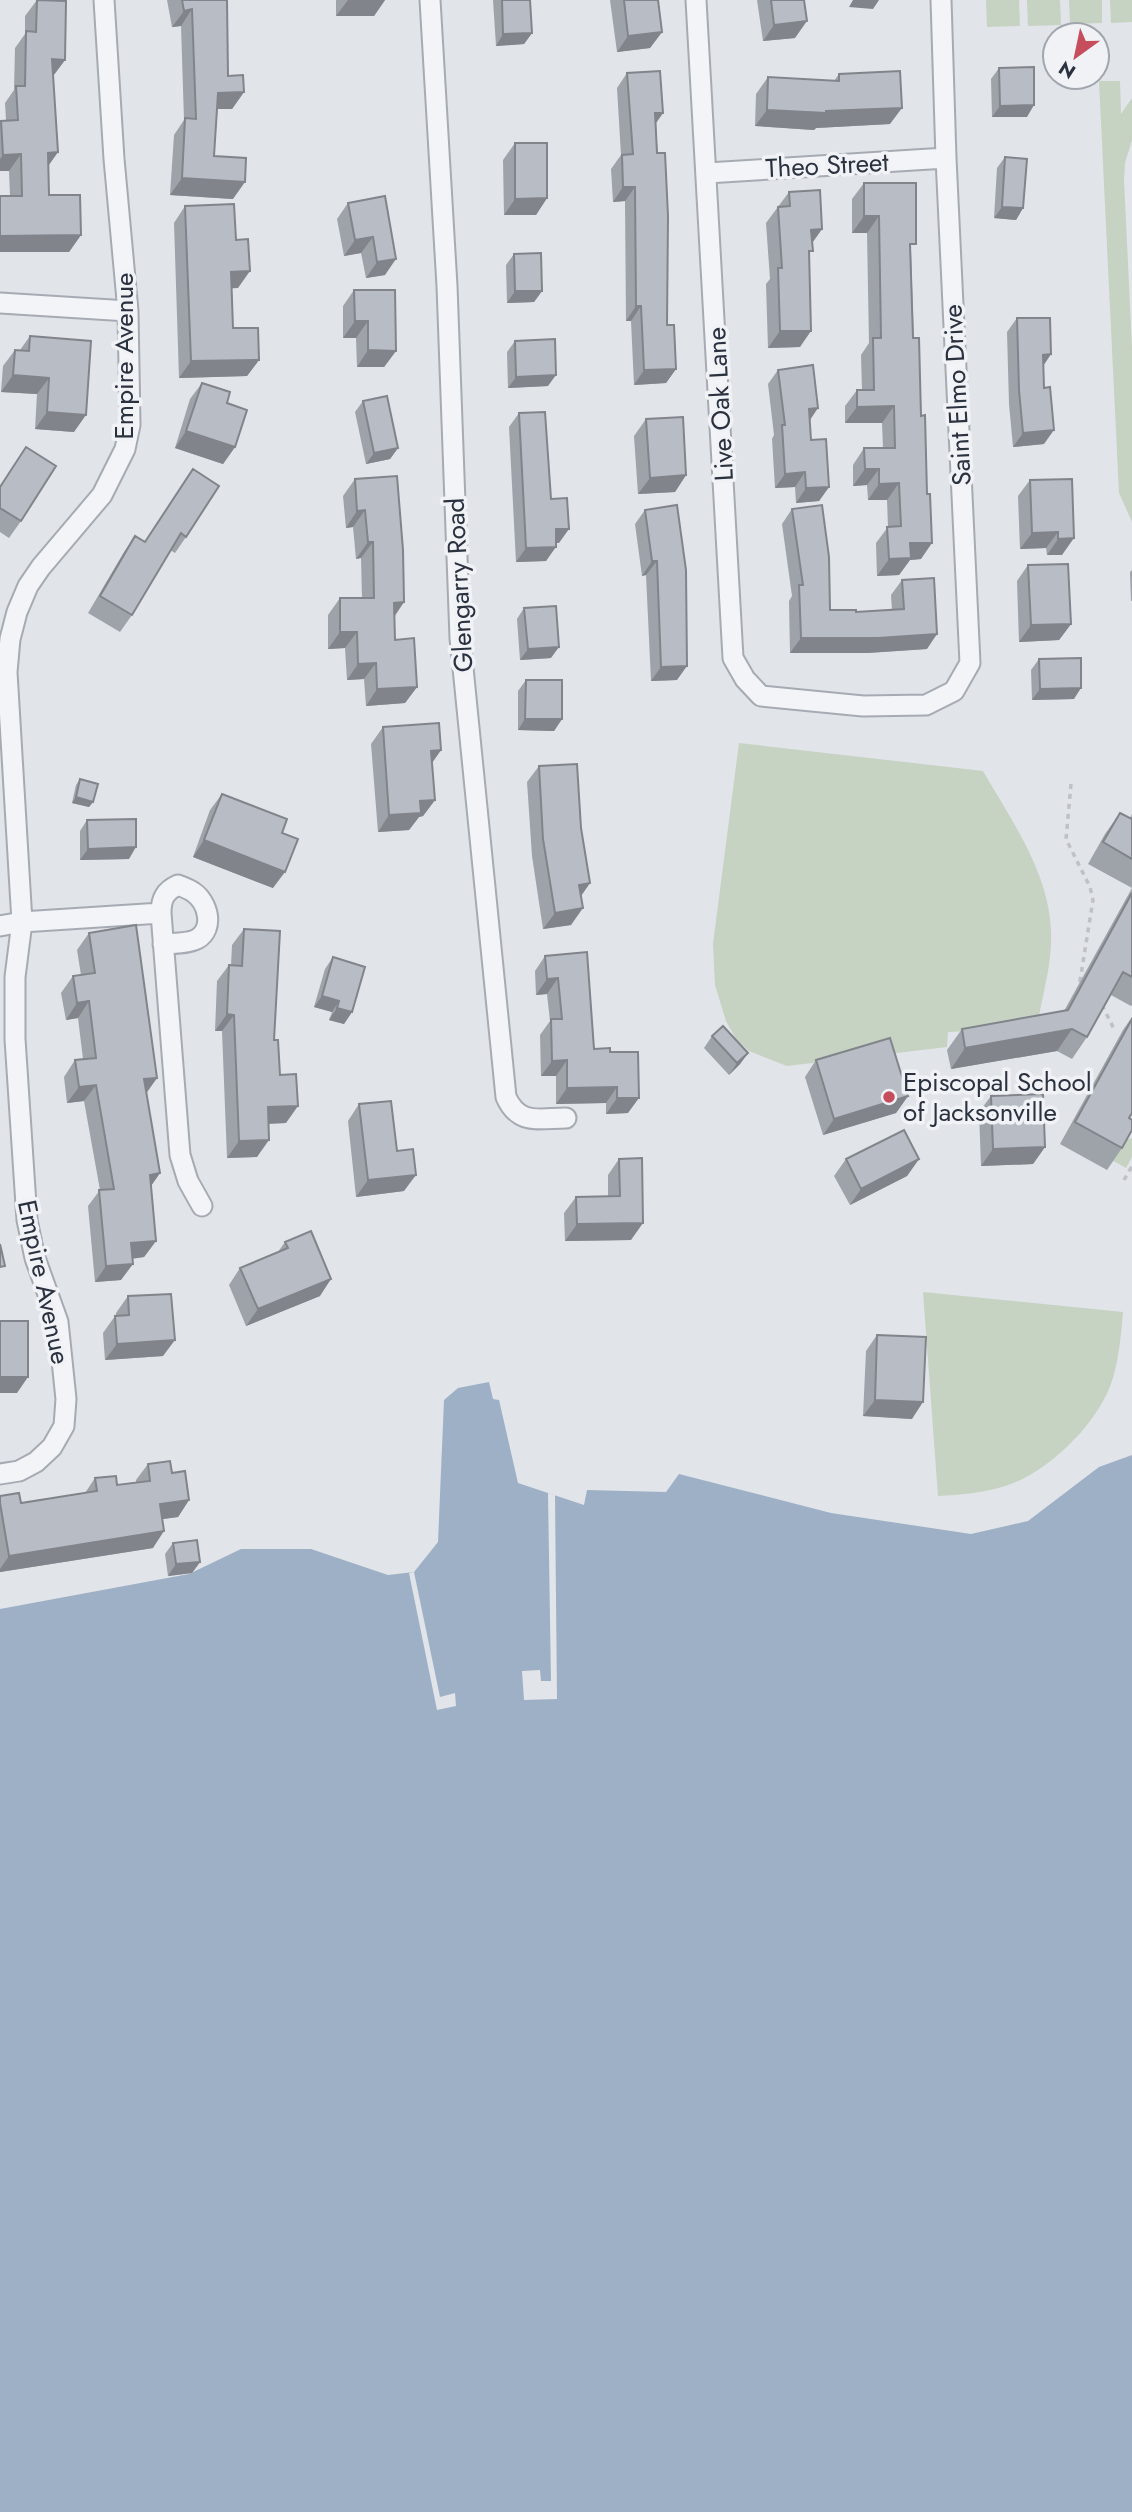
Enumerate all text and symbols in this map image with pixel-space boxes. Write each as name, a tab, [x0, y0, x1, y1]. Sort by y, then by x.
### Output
north arrow	[1041, 21, 1111, 91]
text: N	[1053, 54, 1081, 85]
street label: Theo Street	[765, 143, 890, 187]
street label: Empire Avenue	[105, 273, 143, 439]
street label: Saint Elmo Drive	[933, 303, 981, 487]
street label: Live Oak Lane	[697, 326, 743, 482]
street label: Glengarry Road	[435, 497, 483, 673]
place label: Episcopal School of Jacksonville	[903, 1063, 1092, 1131]
marker: Episcopal School of Jacksonville	[881, 1089, 897, 1105]
street label: Empire Avenue	[8, 1196, 80, 1368]

